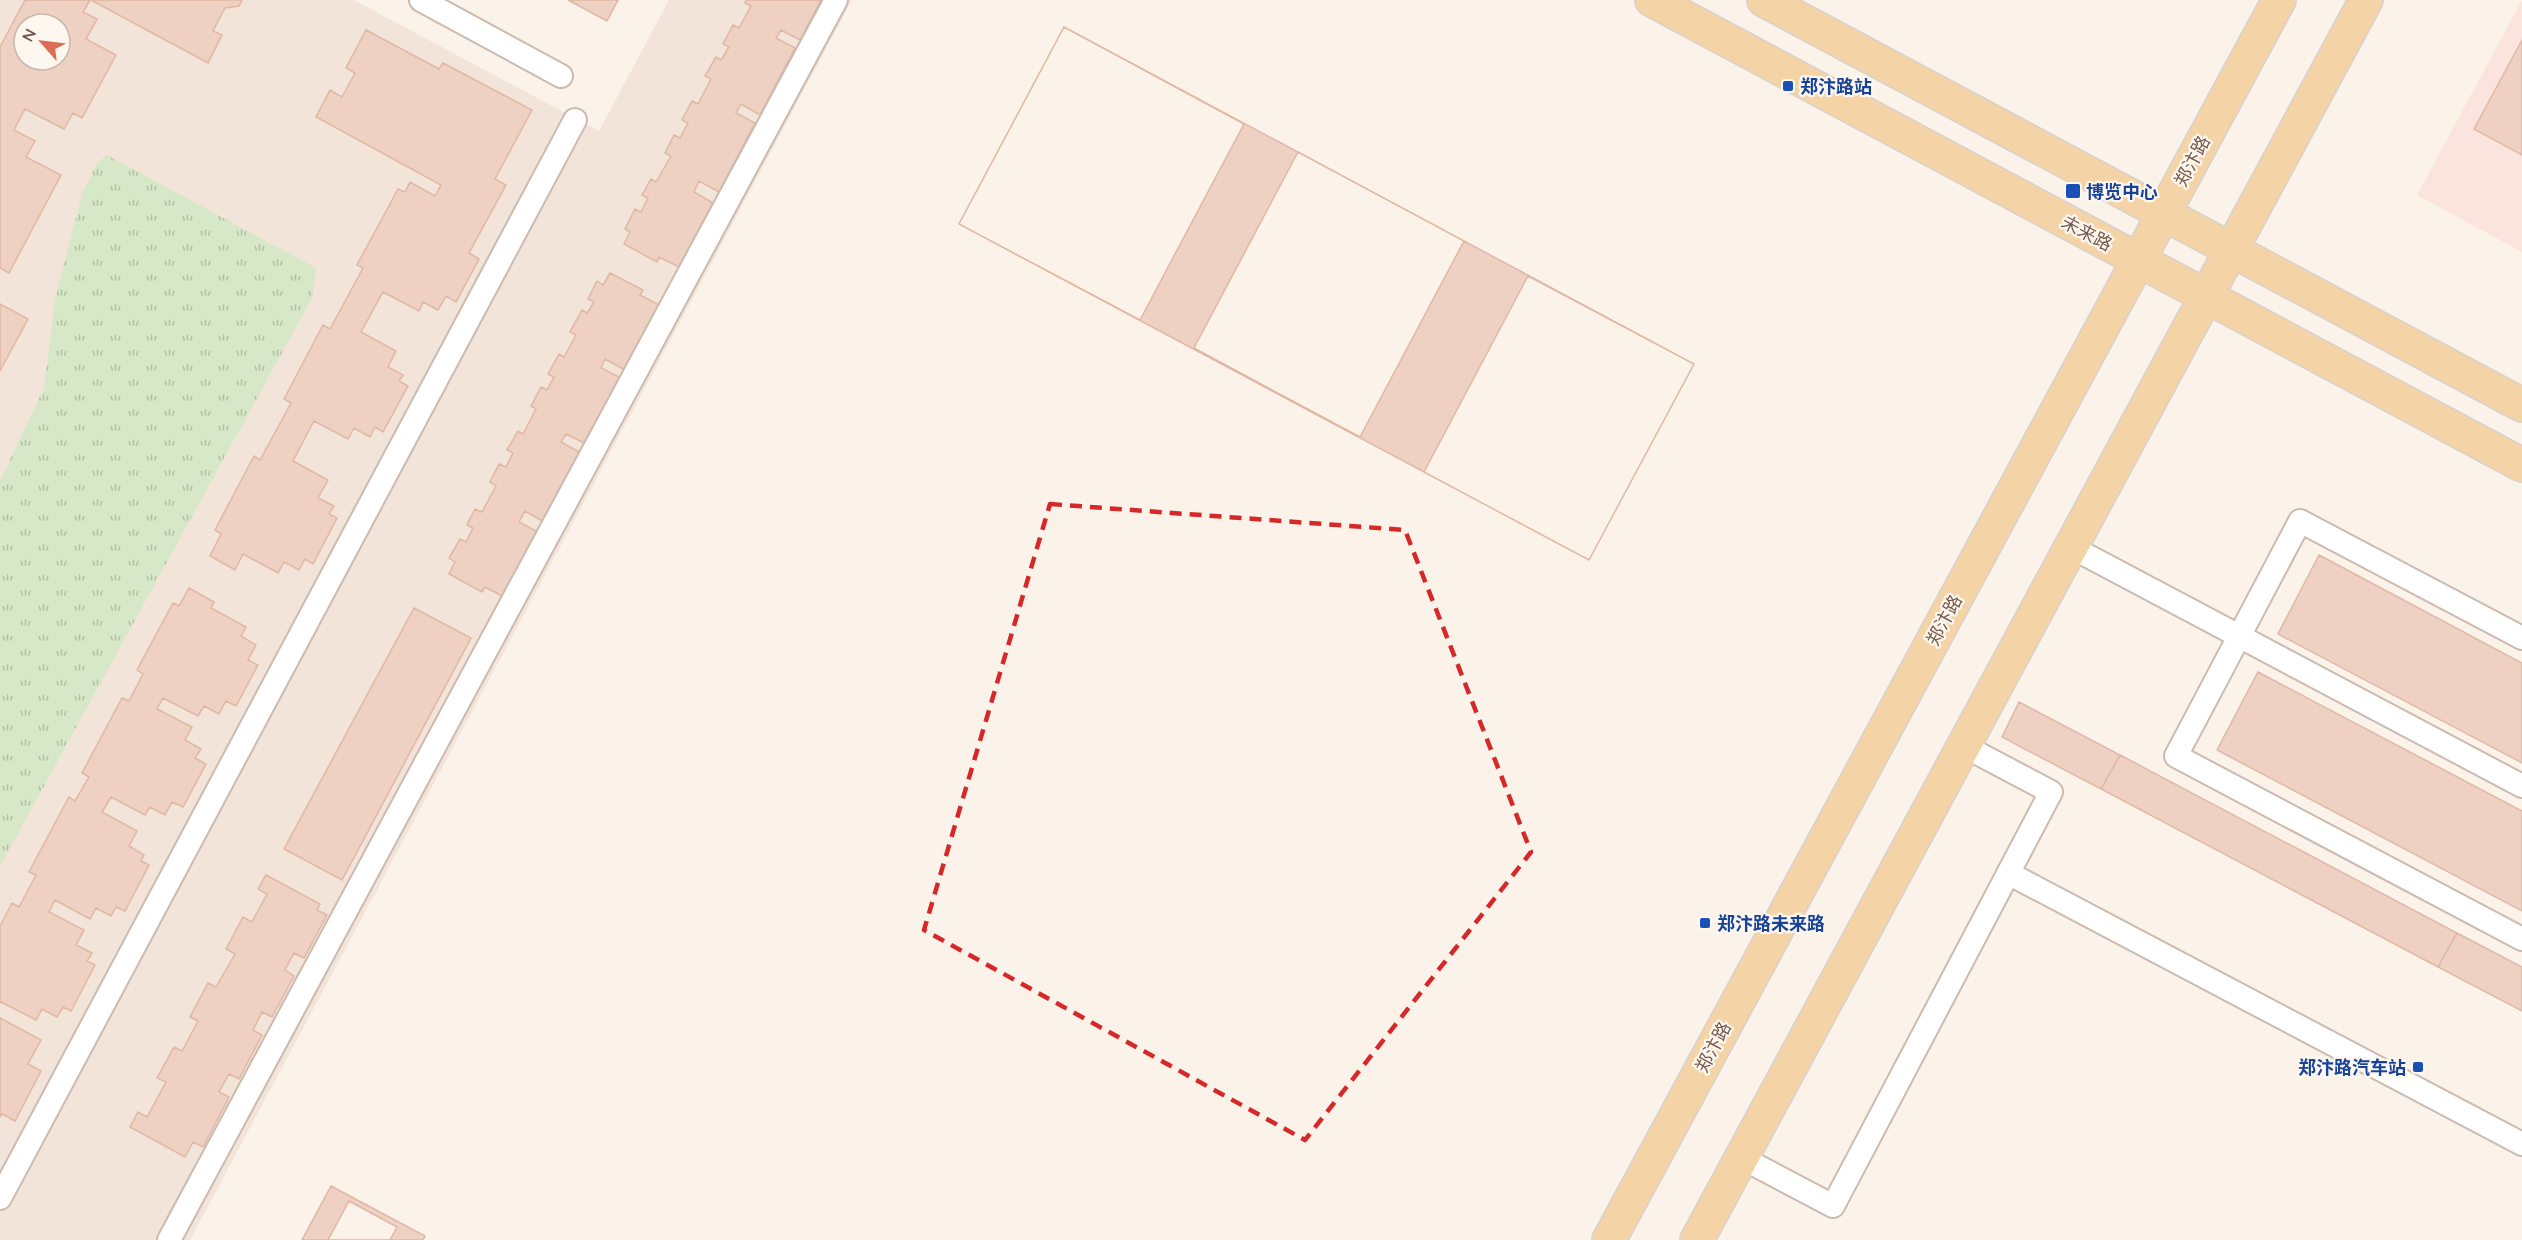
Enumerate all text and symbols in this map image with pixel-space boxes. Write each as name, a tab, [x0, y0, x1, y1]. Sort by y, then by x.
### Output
north arrow	[12, 12, 72, 72]
text: N	[17, 25, 40, 45]
place label: 郑汴路站	[1800, 75, 1872, 98]
marker: 郑汴路站	[1781, 79, 1795, 93]
street label: 郑汴路	[2169, 132, 2215, 190]
place label: 博览中心	[2086, 180, 2158, 203]
marker: 博览中心	[2064, 182, 2082, 200]
street label: 未来路	[2058, 210, 2116, 256]
street label: 郑汴路	[1921, 591, 1967, 649]
place label: 郑汴路未来路	[1717, 912, 1825, 935]
marker: 郑汴路未来路	[1698, 916, 1712, 930]
street label: 郑汴路	[1690, 1018, 1736, 1076]
place label: 郑汴路汽车站	[2298, 1056, 2406, 1079]
marker: 郑汴路汽车站	[2411, 1060, 2425, 1074]

